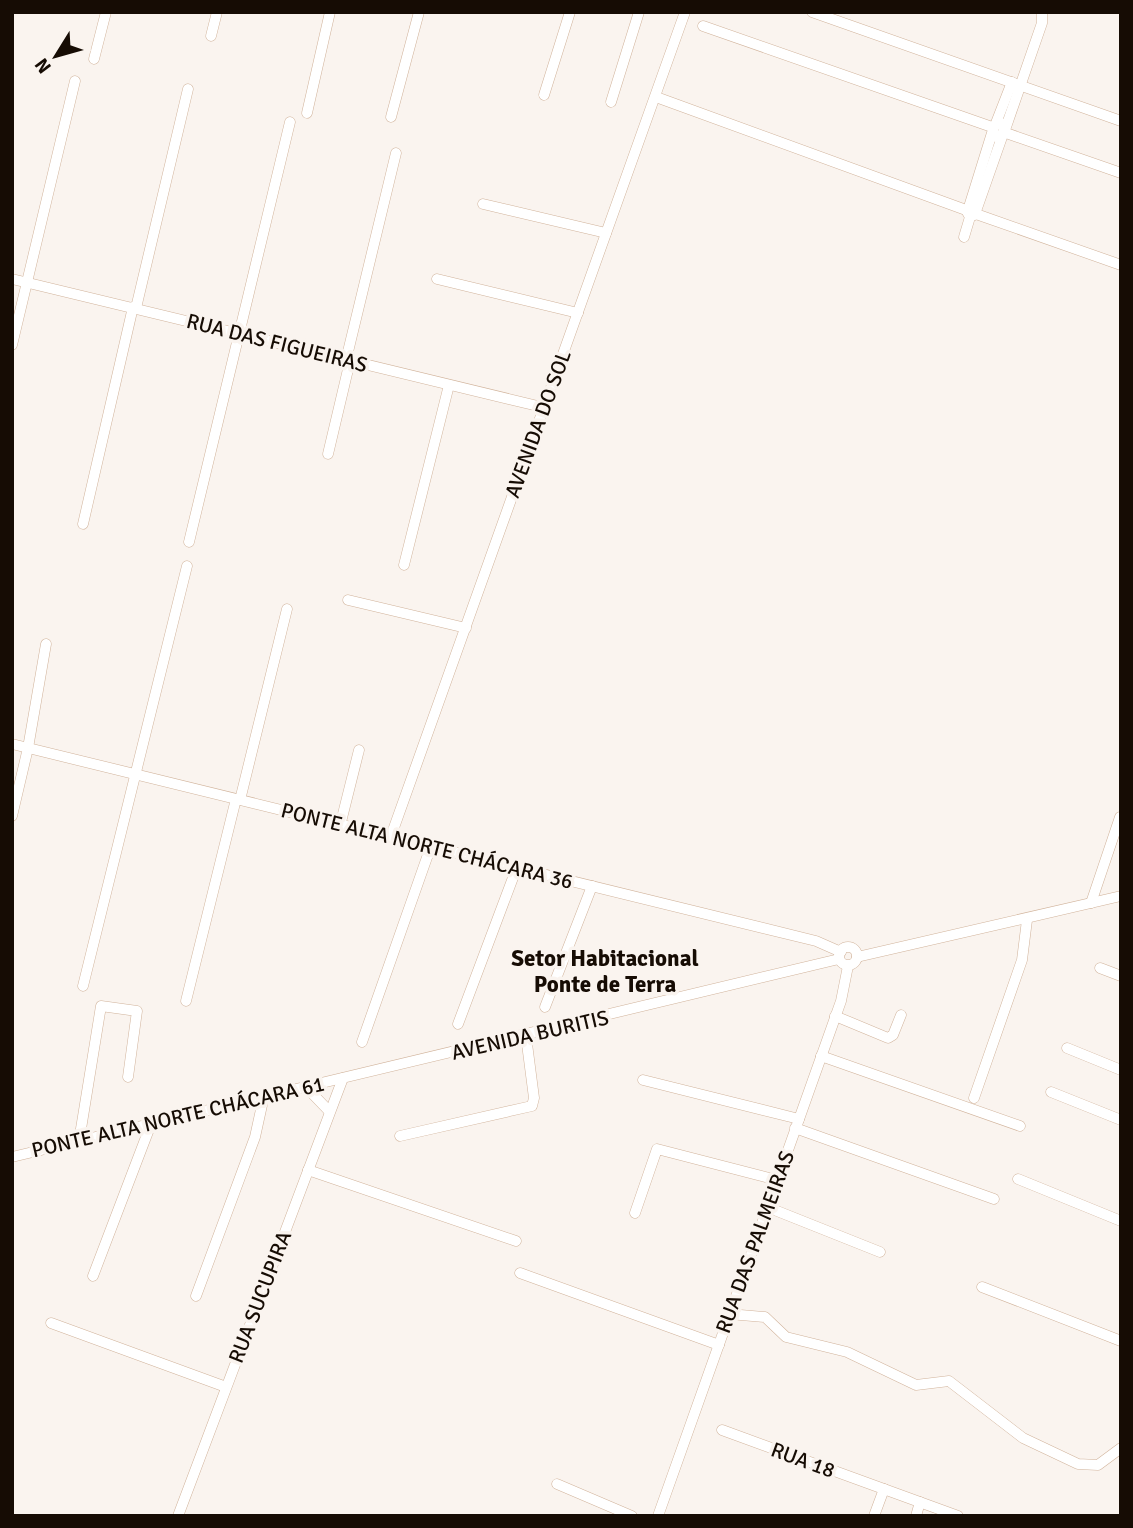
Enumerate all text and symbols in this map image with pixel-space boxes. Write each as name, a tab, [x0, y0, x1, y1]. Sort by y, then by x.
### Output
north arrow	[21, 21, 91, 91]
text: N	[30, 53, 57, 78]
street label: RUA DAS FIGUEIRAS	[184, 308, 370, 378]
street label: AVENIDA DO SOL	[499, 346, 577, 501]
street label: PONTE ALTA NORTE CHÁCARA 36	[278, 797, 576, 895]
district label: Setor Habitacional Ponte de Terra	[511, 944, 699, 999]
street label: AVENIDA BURITIS	[449, 1004, 611, 1066]
street label: PONTE ALTA NORTE CHÁCARA 61	[29, 1071, 327, 1163]
street label: RUA DAS PALMEIRAS	[710, 1147, 800, 1337]
street label: RUA SUCUPIRA	[223, 1227, 297, 1367]
street label: RUA 18	[767, 1436, 839, 1484]

